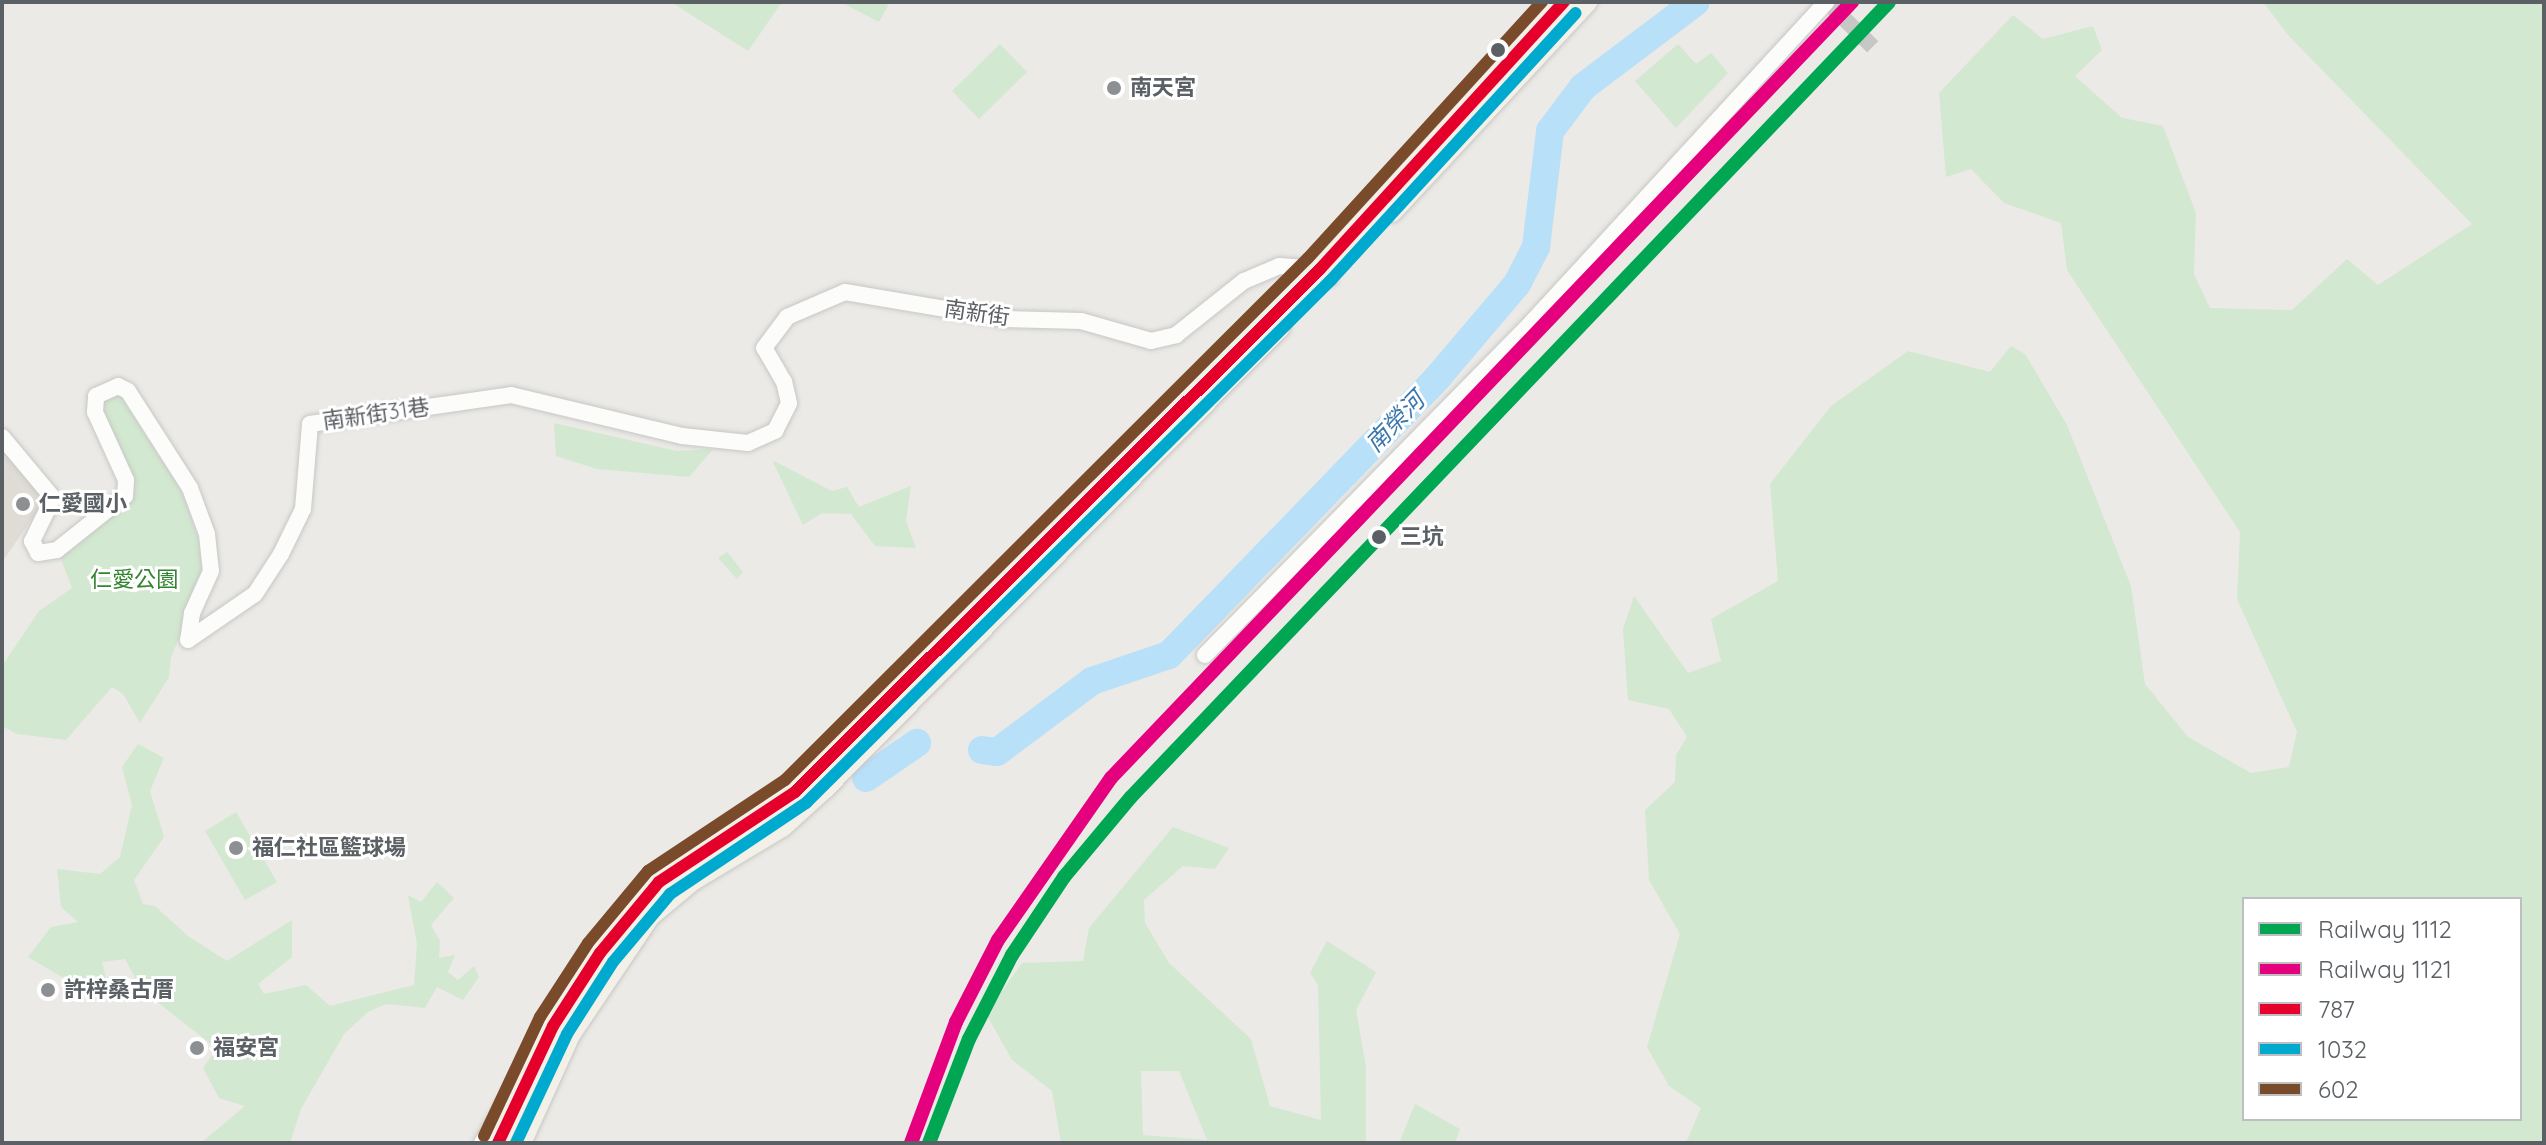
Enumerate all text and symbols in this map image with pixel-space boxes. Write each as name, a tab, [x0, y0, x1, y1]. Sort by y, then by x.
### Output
unlabelled marker	[1490, 42, 1506, 58]
place label: 南天宮	[1130, 75, 1196, 101]
marker: 南天宮	[1105, 79, 1123, 97]
street label: 南新街	[942, 295, 1012, 331]
water label: 南榮河	[1360, 386, 1430, 458]
street label: 南新街31巷	[321, 393, 431, 435]
place label: 仁愛國小	[39, 491, 127, 517]
marker: 仁愛國小	[14, 495, 32, 513]
marker: 三坑	[1365, 523, 1393, 551]
place label: 三坑	[1400, 524, 1444, 550]
park label: 仁愛公園	[90, 567, 178, 593]
place label: 福仁社區籃球場	[252, 835, 406, 861]
marker: 福仁社區籃球場	[227, 839, 245, 857]
legend	[2242, 897, 2522, 1121]
text: Railway 1112	[2318, 914, 2452, 944]
text: Railway 1121	[2318, 954, 2452, 984]
place label: 許梓桑古厝	[64, 977, 174, 1003]
marker: 許梓桑古厝	[39, 981, 57, 999]
text: 787	[2318, 994, 2355, 1024]
text: 1032	[2318, 1034, 2367, 1064]
place label: 福安宮	[213, 1035, 279, 1061]
marker: 福安宮	[188, 1039, 206, 1057]
text: 602	[2318, 1074, 2359, 1104]

